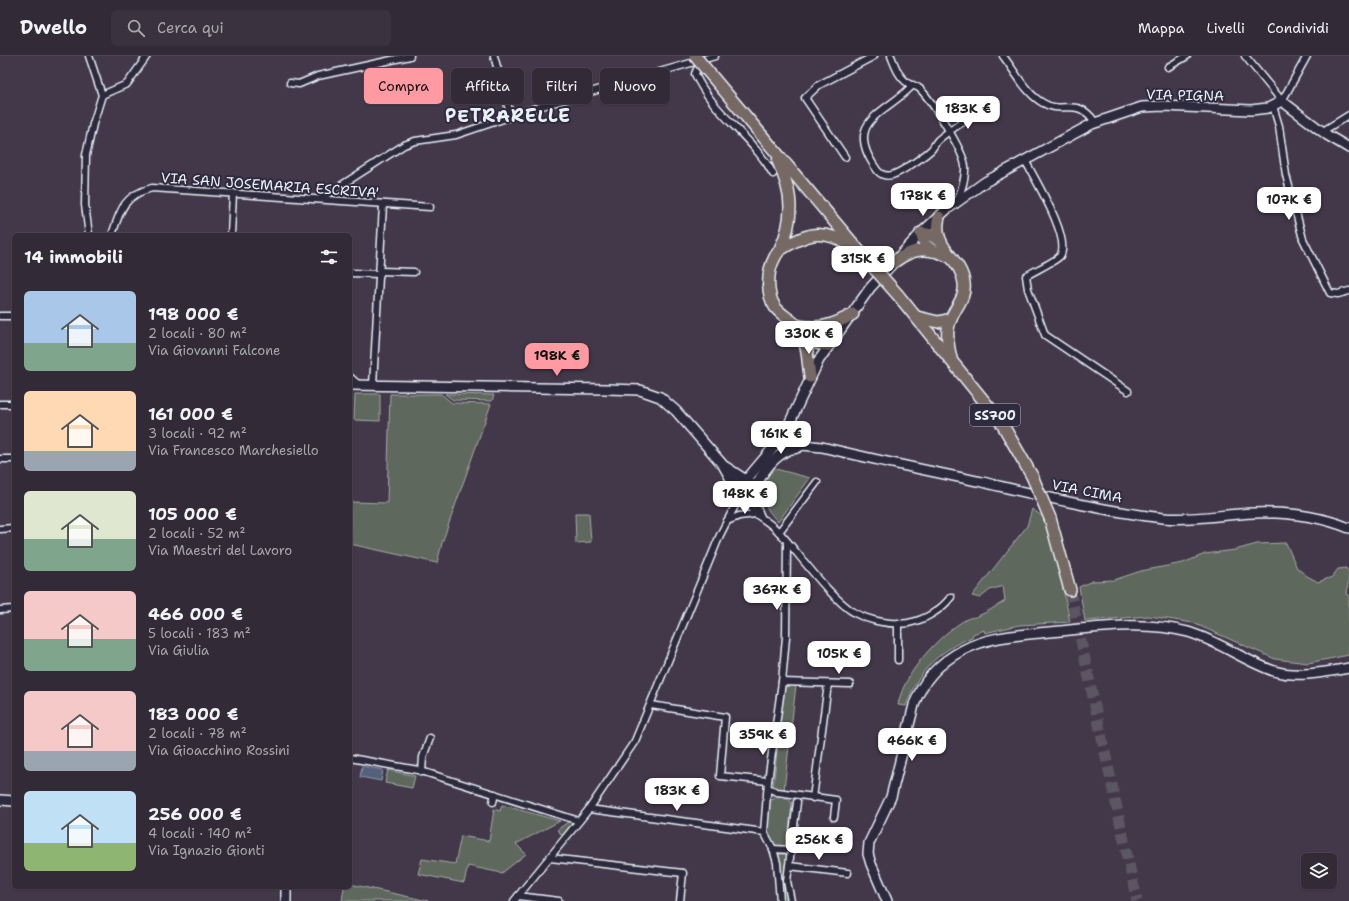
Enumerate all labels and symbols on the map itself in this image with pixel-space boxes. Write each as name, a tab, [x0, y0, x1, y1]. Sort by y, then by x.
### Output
street label: VIA PIGNA	[1146, 85, 1224, 105]
pin: 183K €	[935, 96, 1001, 130]
district label: PETRARELLE	[445, 104, 571, 128]
street label: VIA SAN JOSEMARIA ESCRIVA'	[160, 168, 380, 202]
pin: 178K €	[890, 183, 956, 217]
pin: 107K €	[1256, 187, 1322, 221]
pin: 315K €	[830, 246, 896, 280]
pin: 330K €	[776, 321, 842, 355]
pin: 198K €	[524, 343, 590, 377]
road number: SS700	[970, 404, 1020, 426]
pin: 161K €	[748, 421, 814, 455]
street label: VIA CIMA	[1050, 475, 1124, 507]
pin: 148K €	[712, 481, 778, 515]
pin: 367K €	[744, 577, 810, 611]
pin: 105K €	[806, 641, 872, 675]
pin: 359K €	[730, 722, 796, 756]
pin: 466K €	[879, 728, 945, 762]
pin: 183K €	[644, 778, 710, 812]
pin: 256K €	[786, 827, 852, 861]

